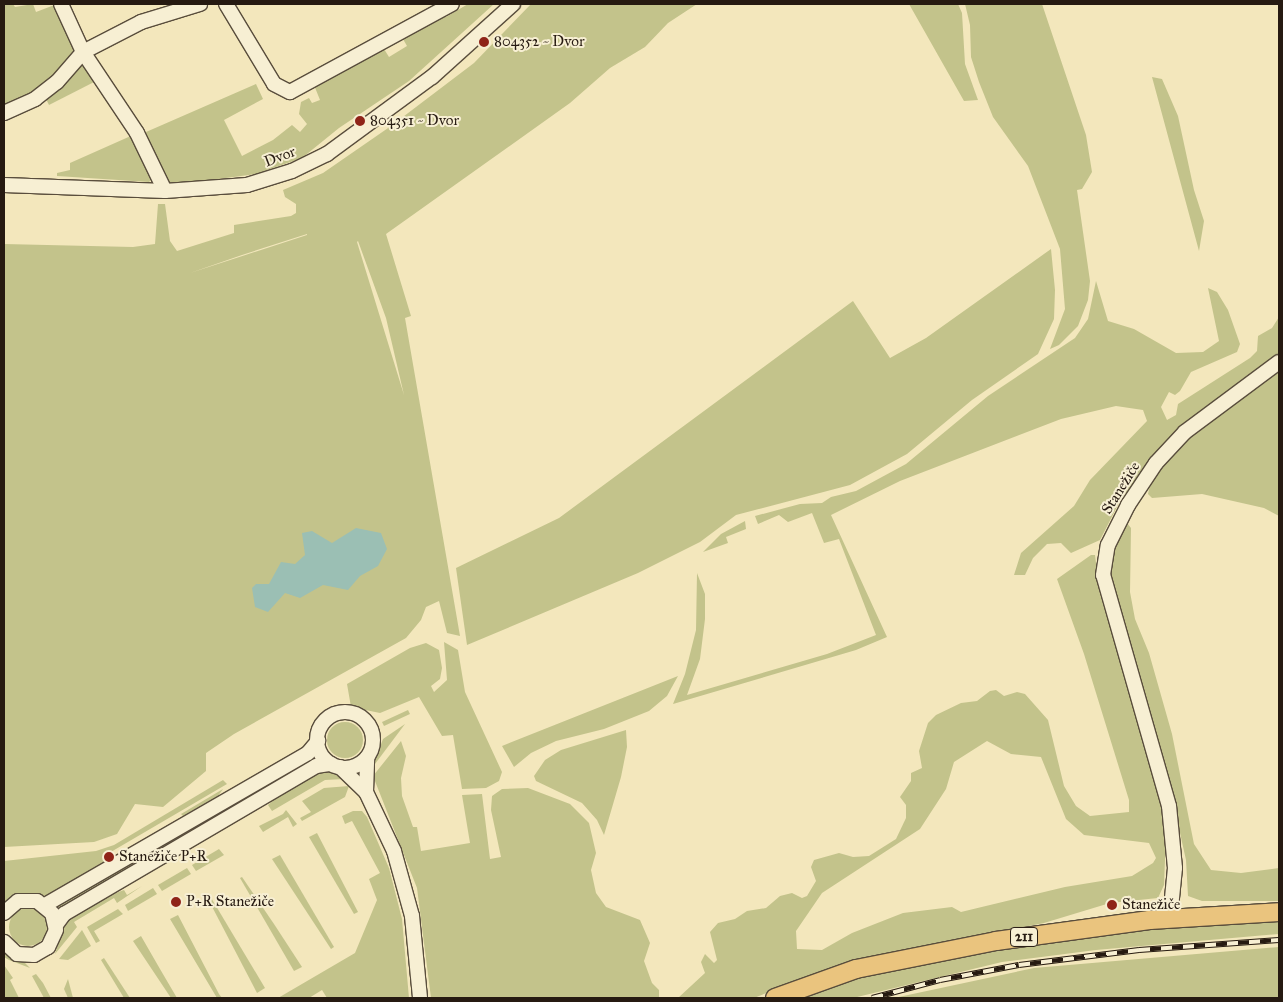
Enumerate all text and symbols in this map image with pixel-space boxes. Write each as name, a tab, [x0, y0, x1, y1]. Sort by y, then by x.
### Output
place label: 804352 ~ Dvor	[494, 33, 585, 51]
marker: 804352 ~ Dvor	[478, 36, 490, 48]
place label: 804351 ~ Dvor	[370, 112, 459, 130]
marker: 804351 ~ Dvor	[354, 115, 366, 127]
street label: Dvor	[262, 143, 298, 171]
street label: Stanežiče	[1098, 459, 1144, 517]
place label: Stanežiče P+R	[119, 848, 207, 866]
marker: Stanežiče P+R	[103, 851, 115, 863]
place label: P+R Stanežiče	[186, 893, 274, 911]
marker: P+R Stanežiče	[170, 896, 182, 908]
place label: Stanežiče	[1122, 896, 1180, 914]
marker: Stanežiče	[1106, 899, 1118, 911]
road number: 211	[1009, 926, 1039, 949]

